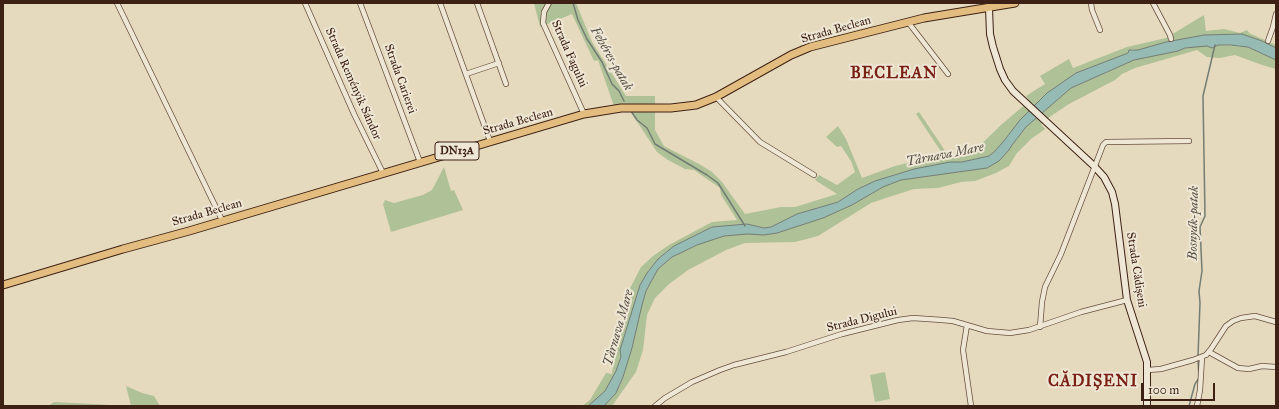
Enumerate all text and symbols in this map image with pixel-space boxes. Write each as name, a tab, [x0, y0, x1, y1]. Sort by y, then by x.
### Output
street label: Strada Beclean	[799, 13, 873, 47]
street label: Strada Fagului	[548, 18, 590, 90]
water label: Fehéres-patak	[586, 24, 636, 94]
street label: Strada Reményik Sándor	[322, 26, 384, 142]
street label: Strada Carierei	[381, 42, 419, 116]
district label: BECLEAN	[850, 64, 938, 84]
street label: Strada Beclean	[481, 105, 555, 139]
water label: Târnava Mare	[905, 140, 985, 170]
road number: DN13A	[435, 142, 479, 160]
water label: Bosnyák-patak	[1186, 186, 1202, 260]
street label: Strada Beclean	[170, 196, 244, 230]
street label: Strada Cădișeni	[1123, 231, 1149, 309]
water label: Târnava Mare	[601, 288, 637, 368]
street label: Strada Digului	[825, 304, 899, 336]
district label: CĂDIȘENI	[1048, 372, 1138, 392]
scale bar	[1143, 375, 1217, 401]
text: 100 m	[1148, 383, 1179, 397]

